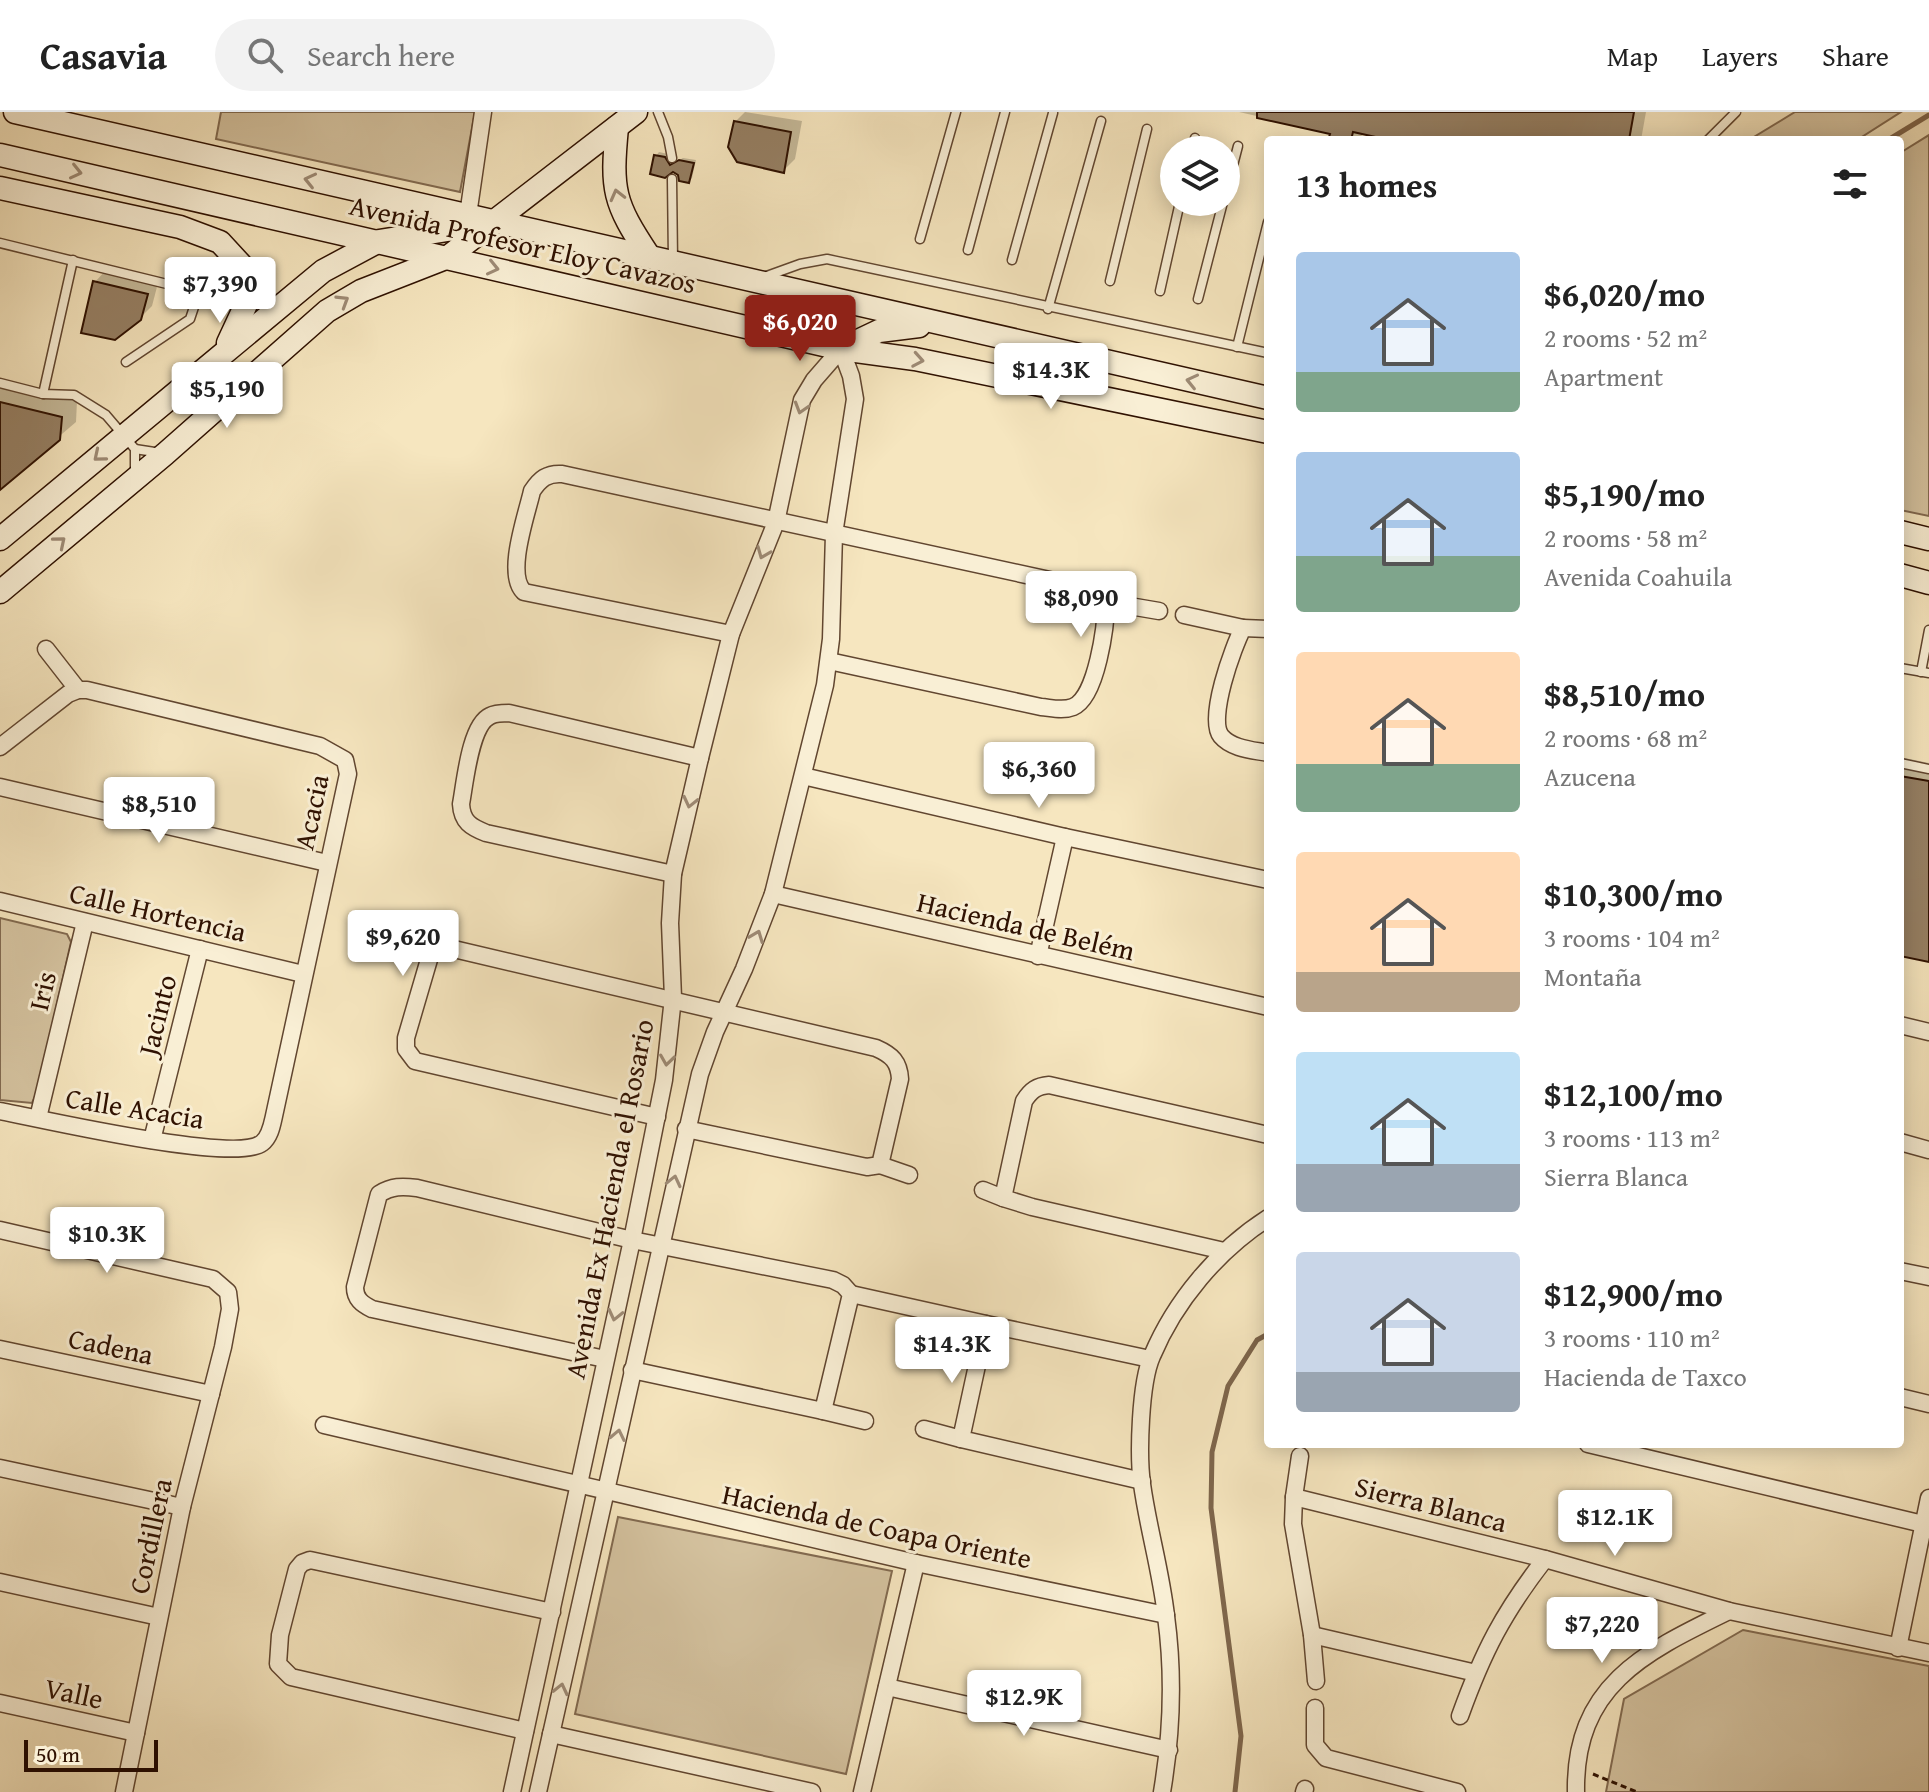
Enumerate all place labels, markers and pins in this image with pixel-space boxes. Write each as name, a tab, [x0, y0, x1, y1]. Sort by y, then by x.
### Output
pin: $7,390	[155, 257, 285, 325]
pin: $6,020	[735, 295, 865, 363]
pin: $14.3K	[986, 343, 1116, 411]
pin: $5,190	[162, 362, 292, 430]
pin: $8,090	[1016, 571, 1146, 639]
pin: $6,360	[974, 742, 1104, 810]
pin: $8,510	[94, 777, 224, 845]
pin: $9,620	[338, 910, 468, 978]
pin: $10.3K	[42, 1207, 172, 1275]
pin: $14.3K	[887, 1317, 1017, 1385]
pin: $12.1K	[1550, 1490, 1680, 1558]
pin: $7,220	[1537, 1597, 1667, 1665]
pin: $12.9K	[959, 1670, 1089, 1738]

